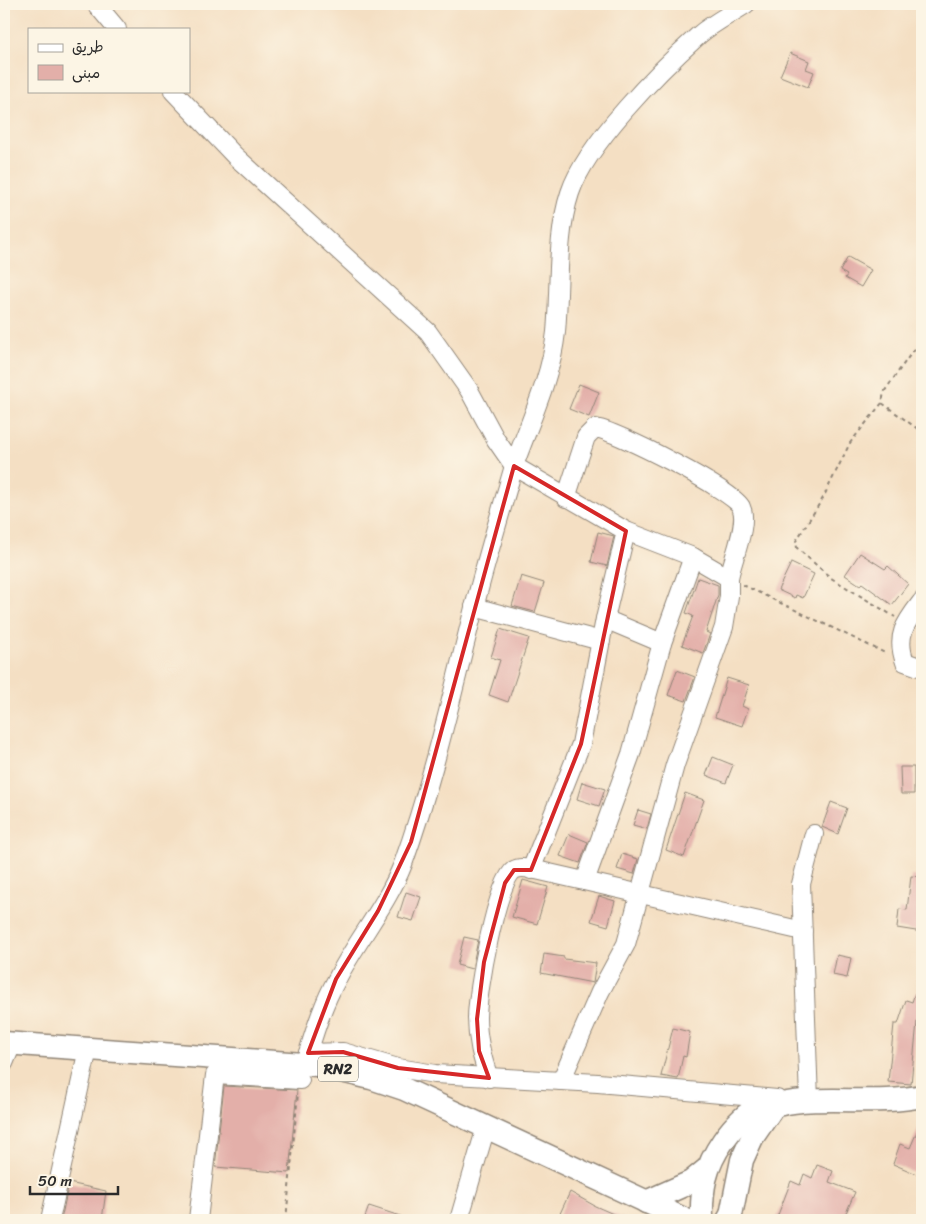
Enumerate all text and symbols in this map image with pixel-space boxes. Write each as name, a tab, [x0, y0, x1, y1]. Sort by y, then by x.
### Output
legend	[28, 28, 190, 92]
text: طريق	[72, 34, 104, 60]
text: مبنى	[72, 60, 100, 86]
road number: RN2	[318, 1056, 358, 1082]
scale bar	[30, 1164, 118, 1196]
text: 50 m	[38, 1168, 73, 1194]

